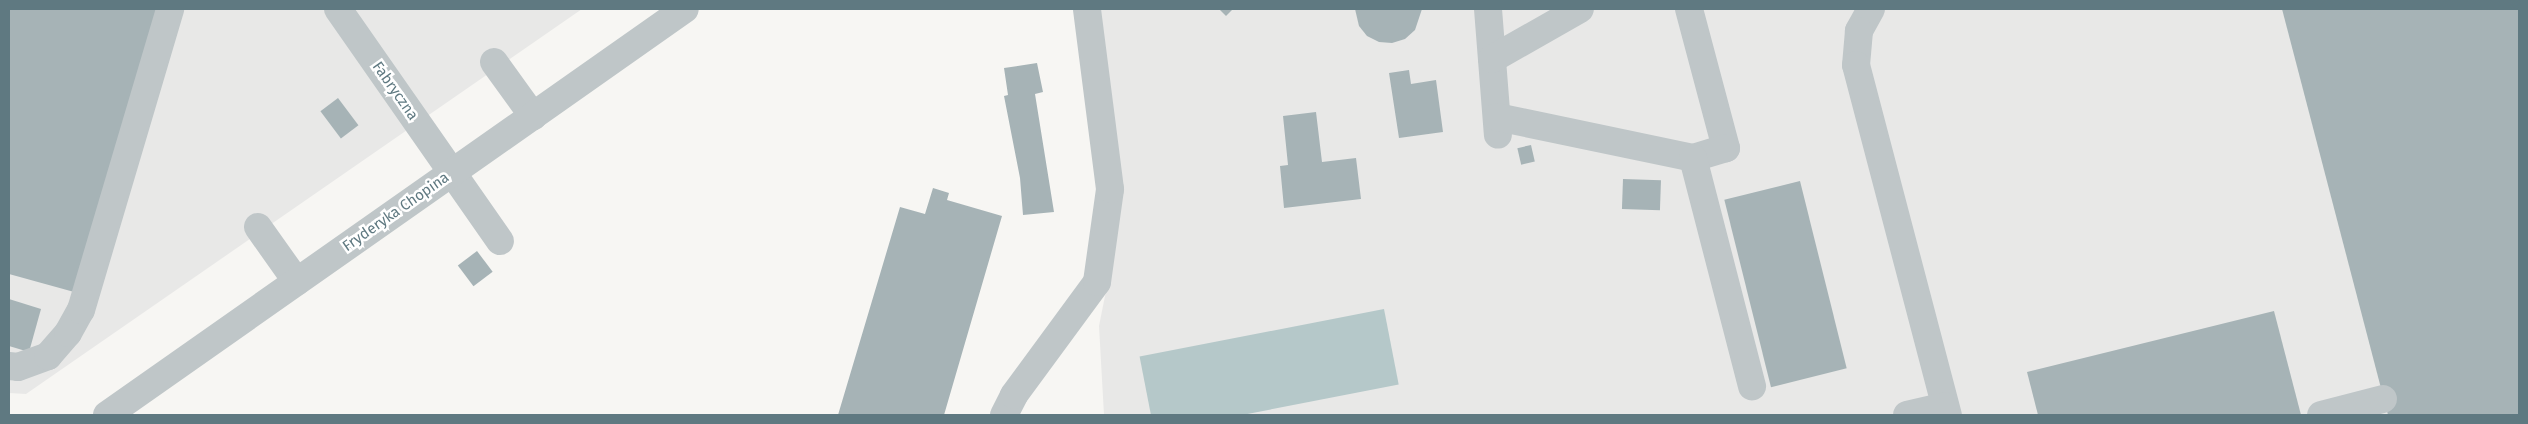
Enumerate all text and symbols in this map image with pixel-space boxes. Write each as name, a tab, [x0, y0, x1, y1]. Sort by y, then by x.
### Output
street label: Fabryczna	[368, 58, 422, 124]
street label: Fryderyka Chopina	[339, 169, 453, 255]

